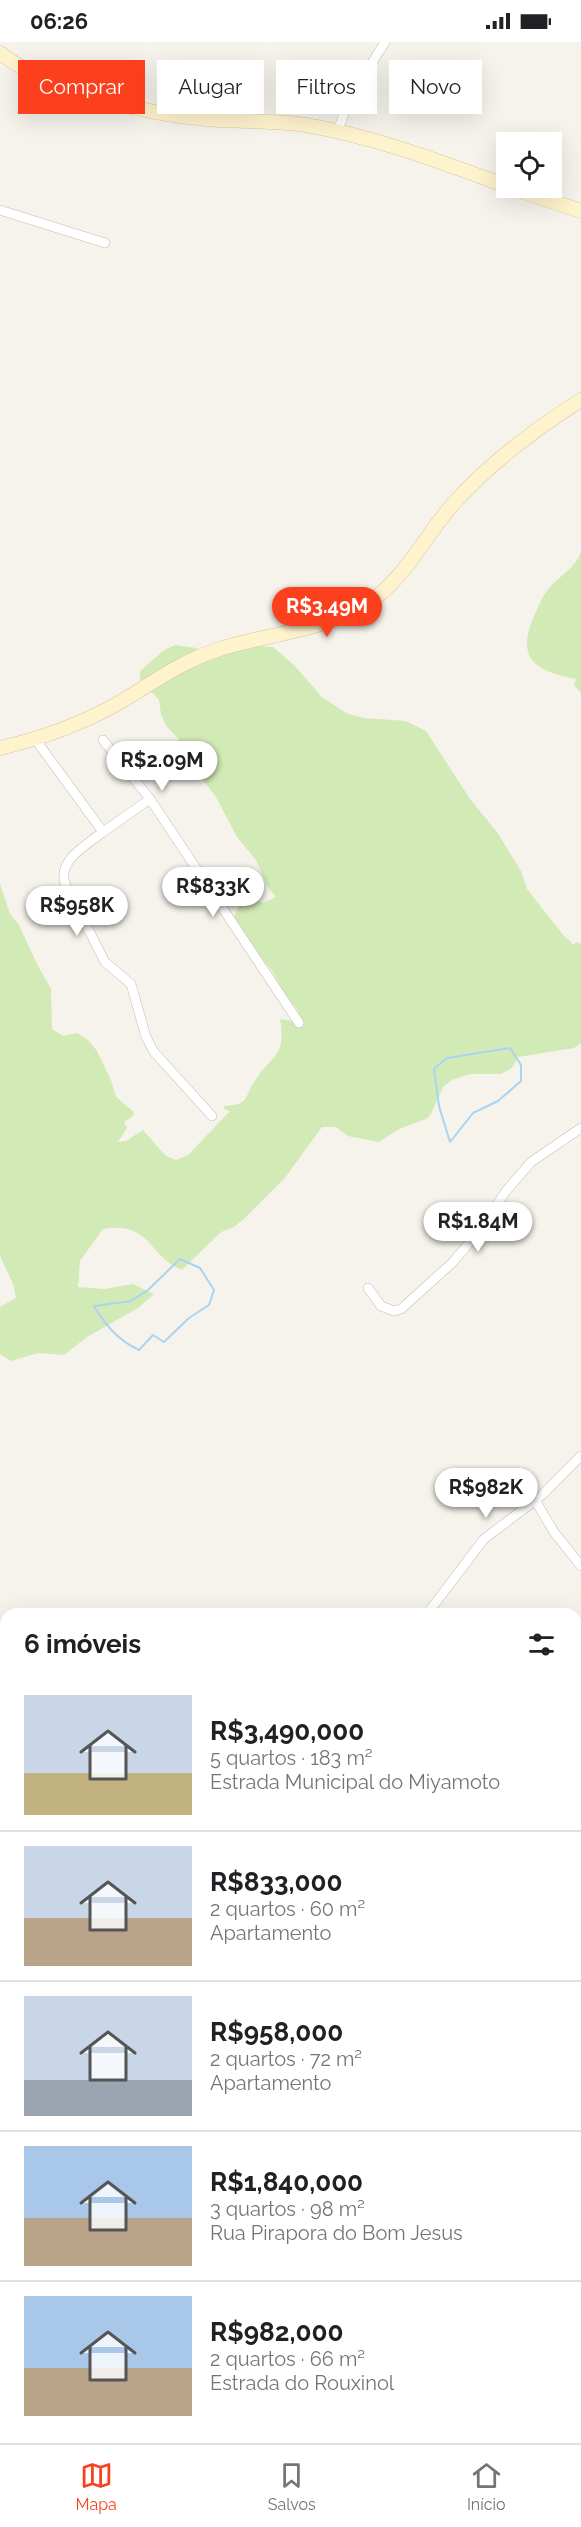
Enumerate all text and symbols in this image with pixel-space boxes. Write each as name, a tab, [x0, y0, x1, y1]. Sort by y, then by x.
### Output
text: 06:26	[30, 8, 88, 34]
chip: Comprar	[18, 60, 145, 114]
chip: Alugar	[157, 60, 264, 114]
chip: Filtros	[276, 60, 377, 114]
chip: Novo	[389, 60, 482, 114]
map controls	[496, 132, 562, 198]
button: locate	[496, 132, 562, 198]
pin: R$3.49M	[272, 587, 382, 638]
text: R$3.49M	[286, 594, 368, 618]
pin: R$2.09M	[107, 741, 217, 792]
text: R$2.09M	[120, 748, 204, 772]
pin: R$833K	[164, 867, 262, 918]
text: R$833K	[176, 874, 250, 898]
pin: R$958K	[28, 886, 126, 937]
text: R$958K	[40, 893, 114, 917]
pin: R$1.84M	[423, 1202, 533, 1253]
text: R$1.84M	[437, 1209, 519, 1233]
pin: R$982K	[437, 1468, 535, 1519]
text: R$982K	[449, 1475, 523, 1499]
icon: filters	[525, 1628, 558, 1661]
text: 6 imóveis	[24, 1629, 141, 1659]
text: R$3,490,000	[210, 1716, 364, 1746]
icon: home	[72, 1719, 144, 1791]
text: 5 quartos · 183 m²	[210, 1746, 373, 1770]
text: Estrada Municipal do Miyamoto	[210, 1770, 500, 1794]
text: R$833,000	[210, 1867, 342, 1897]
icon: home	[72, 1870, 144, 1942]
text: 2 quartos · 60 m²	[210, 1897, 365, 1921]
text: Apartamento	[210, 1921, 332, 1945]
text: R$958,000	[210, 2017, 343, 2047]
icon: home	[72, 2020, 144, 2092]
text: 2 quartos · 72 m²	[210, 2047, 362, 2071]
text: Apartamento	[210, 2071, 332, 2095]
text: R$1,840,000	[210, 2167, 363, 2197]
icon: home	[72, 2170, 144, 2242]
text: 3 quartos · 98 m²	[210, 2197, 365, 2221]
text: Rua Pirapora do Bom Jesus	[210, 2221, 463, 2245]
text: R$982,000	[210, 2317, 343, 2347]
icon: home	[72, 2320, 144, 2392]
text: 2 quartos · 66 m²	[210, 2347, 365, 2371]
text: Estrada do Rouxinol	[210, 2371, 394, 2395]
tab: Mapa	[76, 2459, 117, 2514]
tab: Salvos	[268, 2459, 316, 2514]
tab: Início	[467, 2459, 505, 2514]

